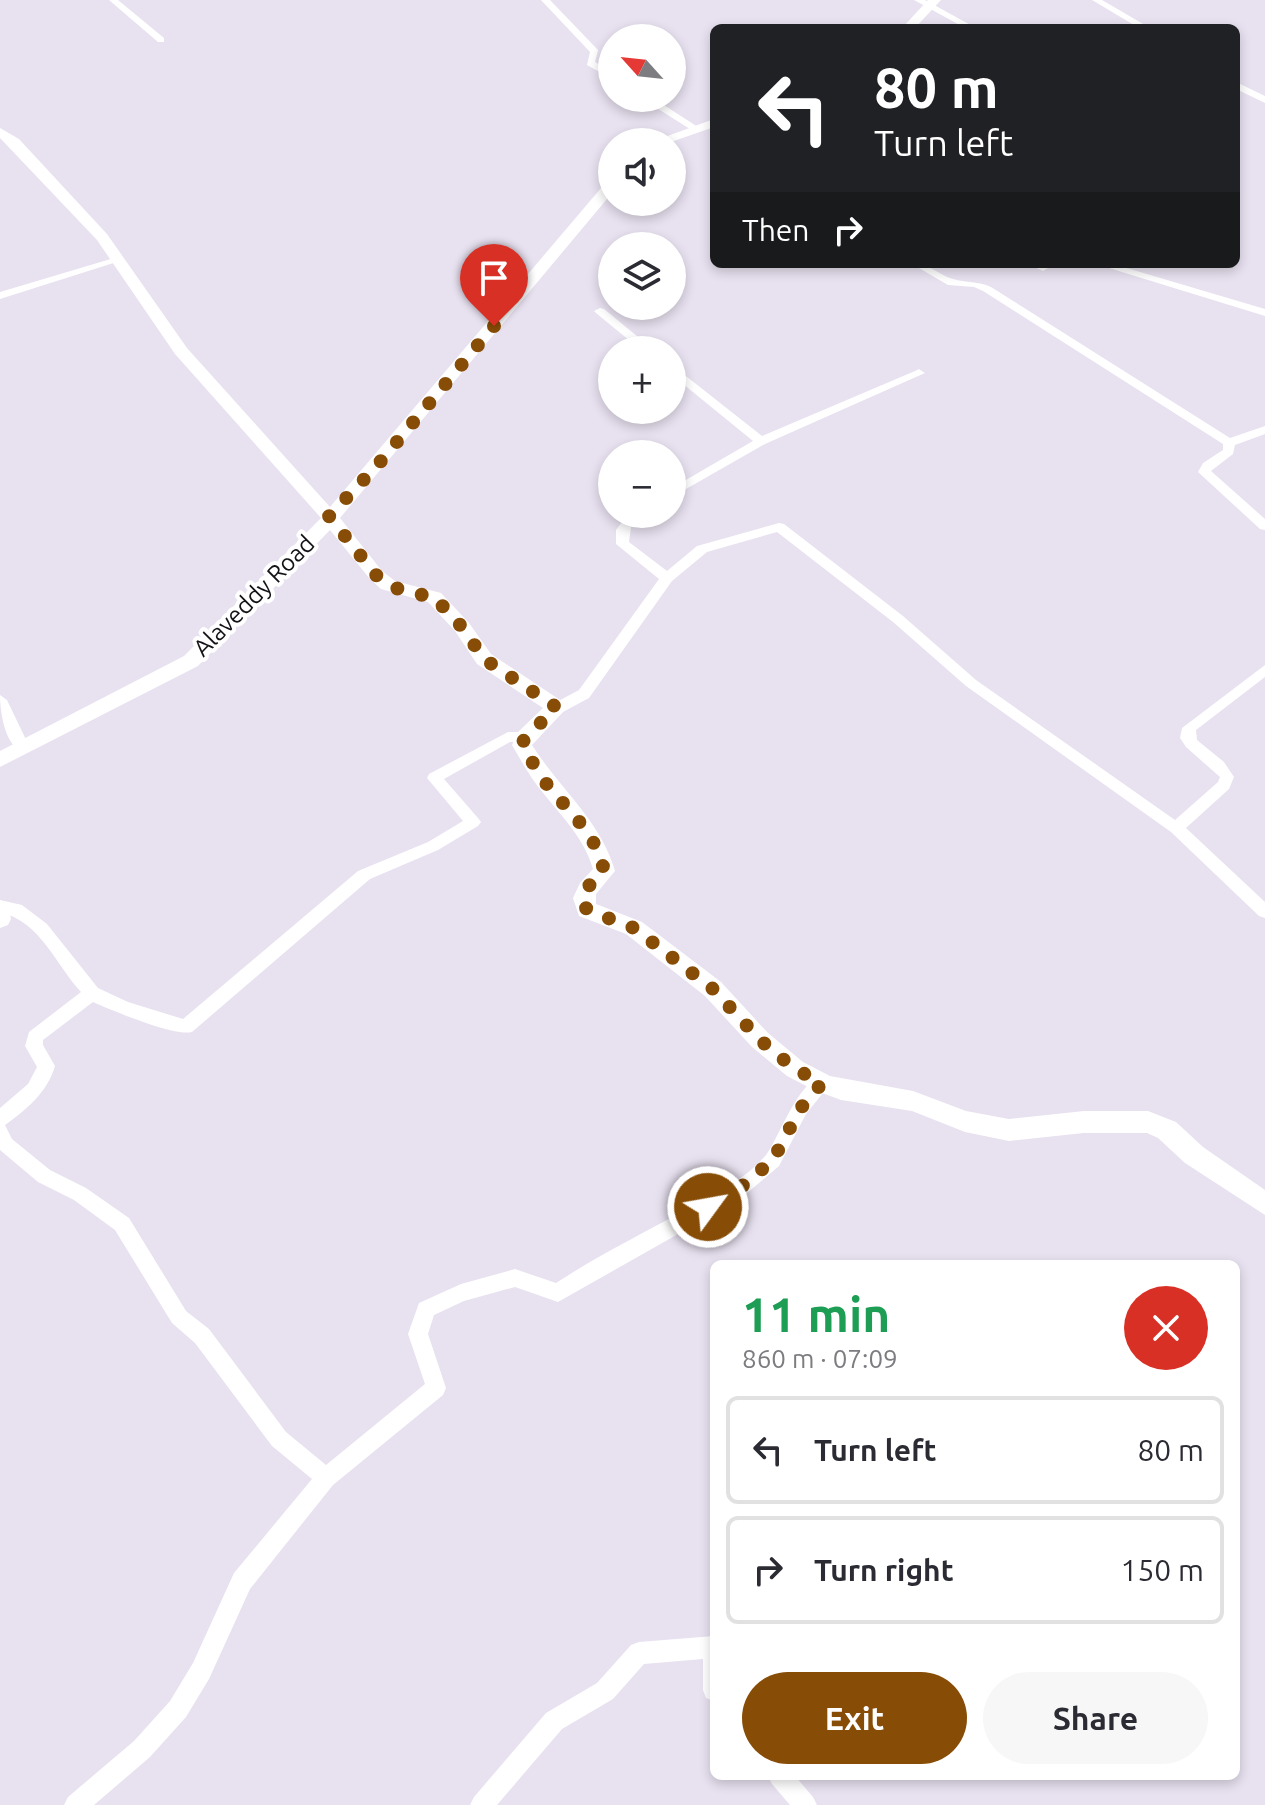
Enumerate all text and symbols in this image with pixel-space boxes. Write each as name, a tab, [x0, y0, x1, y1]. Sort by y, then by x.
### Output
north arrow	[598, 24, 686, 112]
map controls	[598, 24, 686, 528]
icon: left	[742, 56, 846, 160]
text: 80 m	[874, 56, 999, 119]
text: Turn left	[874, 122, 1013, 163]
button: sound	[598, 128, 686, 216]
icon: right	[826, 208, 870, 252]
text: Then	[742, 213, 810, 247]
button: layers	[598, 232, 686, 320]
pin	[460, 244, 528, 326]
icon: arrive	[472, 256, 516, 300]
button: +	[598, 336, 686, 424]
button: −	[598, 440, 686, 528]
street label: Alaveddy Road	[188, 530, 320, 662]
position arrow	[666, 1165, 750, 1249]
button: close	[1124, 1286, 1208, 1370]
text: 11 min	[742, 1287, 890, 1341]
text: 860 m · 07:09	[742, 1344, 898, 1373]
icon: left	[746, 1428, 790, 1472]
text: Turn left	[814, 1433, 936, 1467]
text: 80 m	[1137, 1433, 1204, 1467]
icon: right	[746, 1548, 790, 1592]
text: Turn right	[814, 1553, 954, 1587]
text: 150 m	[1120, 1553, 1204, 1587]
button: Exit	[742, 1672, 967, 1764]
button: Share	[983, 1672, 1208, 1764]

